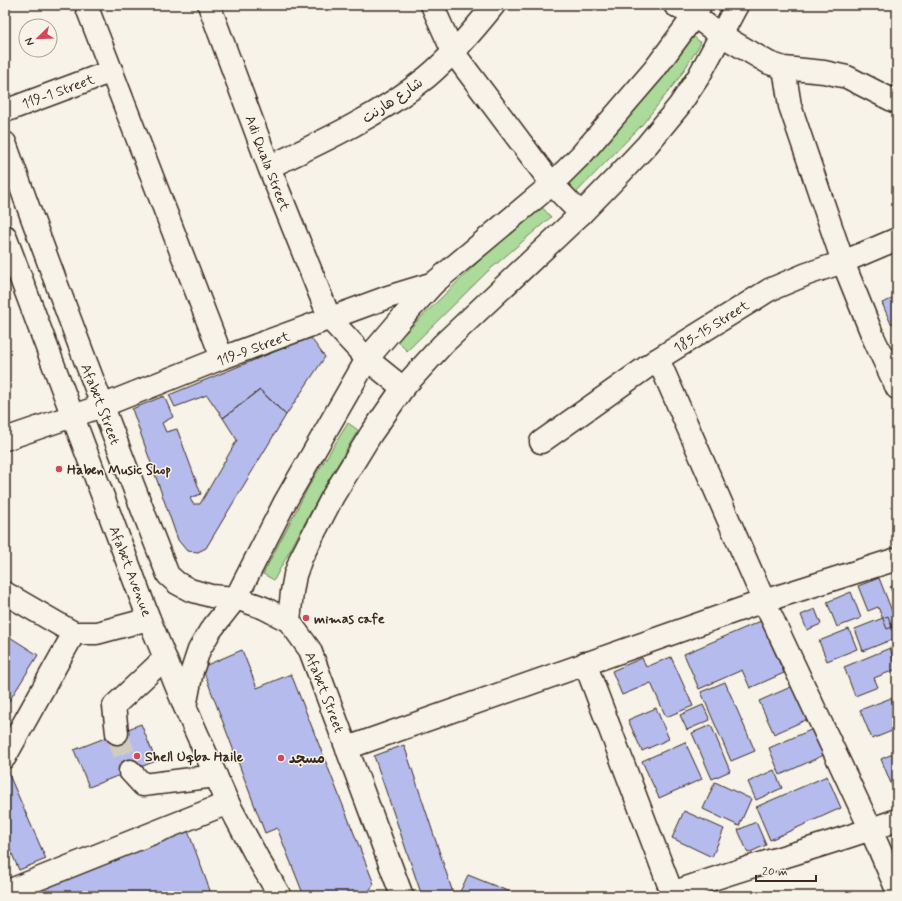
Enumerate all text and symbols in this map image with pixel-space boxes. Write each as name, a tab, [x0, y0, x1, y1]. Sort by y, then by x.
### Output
north arrow	[18, 18, 58, 58]
text: N	[22, 35, 38, 48]
street label: 119-1 Street	[20, 70, 98, 113]
street label: شارع هارنت	[359, 74, 426, 128]
street label: Adi Quala Street	[241, 113, 294, 214]
street label: 185-15 Street	[670, 296, 753, 357]
street label: 119-9 Street	[214, 327, 293, 371]
street label: Afabet Street	[76, 361, 124, 447]
place label: Haben Music Shop	[67, 461, 171, 479]
marker: Haben Music Shop	[54, 464, 64, 474]
street label: Afabet Avenue	[105, 524, 156, 619]
place label: mimas cafe	[314, 610, 385, 628]
marker: mimas cafe	[301, 613, 311, 623]
street label: Afabet Street	[300, 649, 348, 735]
place label: Shell Uqba Haile	[145, 748, 244, 766]
place label: مسجد	[289, 750, 325, 768]
marker: Shell Uqba Haile	[132, 751, 142, 761]
marker: مسجد	[276, 753, 286, 763]
scale bar	[756, 857, 816, 883]
text: 20 m	[762, 864, 788, 880]

